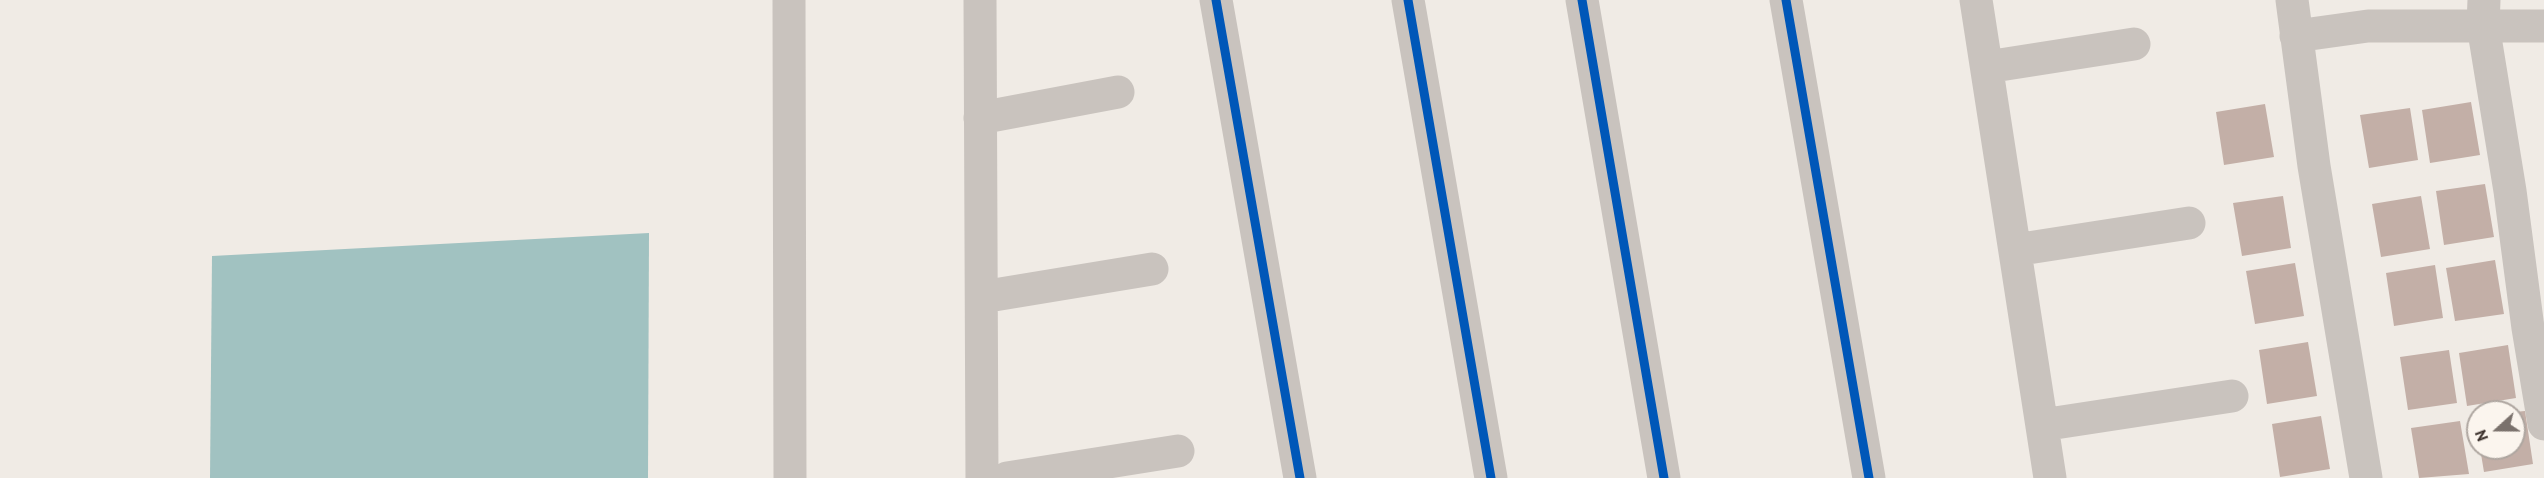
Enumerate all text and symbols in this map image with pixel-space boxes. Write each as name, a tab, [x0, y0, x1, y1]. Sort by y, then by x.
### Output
north arrow	[2466, 400, 2526, 460]
text: N	[2470, 427, 2492, 444]

